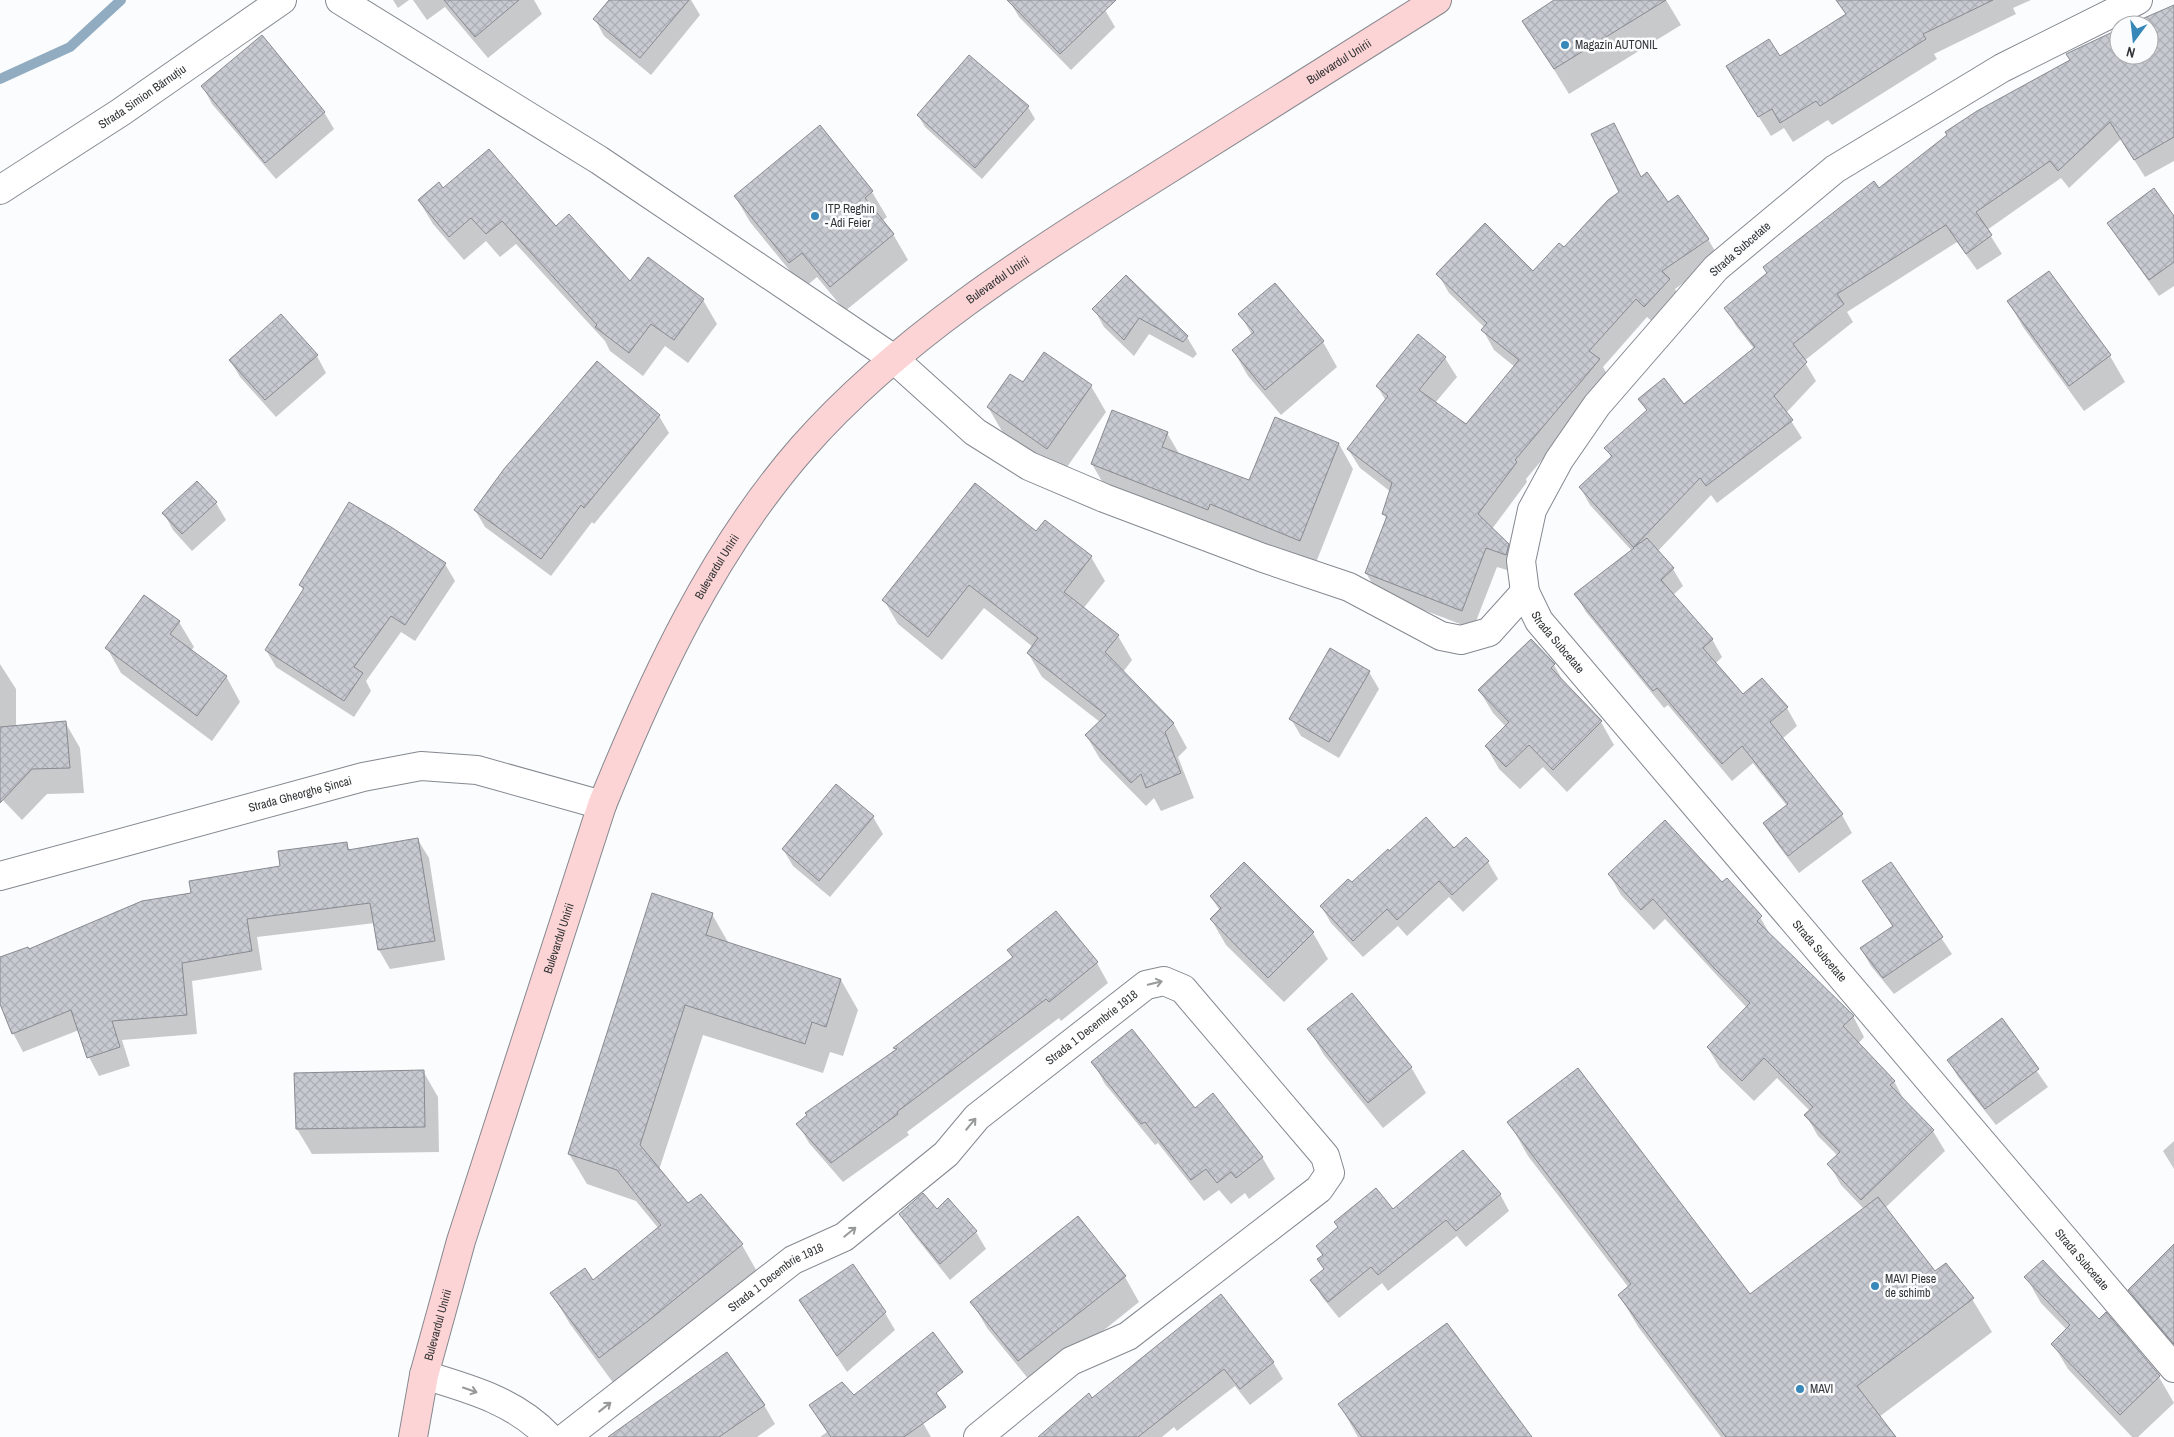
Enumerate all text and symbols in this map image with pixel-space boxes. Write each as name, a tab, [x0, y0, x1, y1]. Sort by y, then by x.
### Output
north arrow	[2109, 15, 2159, 65]
street label: Bulevardul Unirii	[1304, 35, 1374, 88]
place label: Magazin AUTONIL	[1575, 37, 1658, 53]
marker: Magazin AUTONIL	[1559, 39, 1571, 51]
text: N	[2124, 43, 2137, 62]
street label: Strada Simion Bărnuțiu	[95, 61, 189, 133]
place label: ITP Reghin - Adi Feier	[825, 201, 875, 231]
marker: ITP Reghin - Adi Feier	[809, 210, 821, 222]
street label: Strada Subcetate	[1706, 218, 1774, 280]
street label: Bulevardul Unirii	[963, 252, 1032, 307]
street label: Bulevardul Unirii	[691, 531, 743, 602]
street label: Strada Subcetate	[1527, 609, 1588, 677]
street label: Strada Gheorghe Șincai	[247, 772, 353, 816]
street label: Bulevardul Unirii	[540, 901, 578, 976]
street label: Strada Subcetate	[1789, 917, 1850, 985]
one-way arrow	[1146, 978, 1162, 987]
street label: Strada 1 Decembrie 1918	[1042, 986, 1141, 1069]
one-way arrow	[965, 1118, 977, 1131]
street label: Strada Subcetate	[2051, 1225, 2113, 1294]
one-way arrow	[843, 1226, 856, 1237]
street label: Strada 1 Decembrie 1918	[725, 1239, 826, 1316]
place label: MAVI Piese de schimb	[1885, 1271, 1936, 1301]
marker: MAVI Piese de schimb	[1869, 1280, 1881, 1292]
street label: Bulevardul Unirii	[420, 1287, 455, 1362]
place label: MAVI	[1810, 1381, 1833, 1397]
marker: MAVI	[1794, 1383, 1806, 1395]
one-way arrow	[462, 1386, 478, 1395]
one-way arrow	[598, 1402, 612, 1412]

